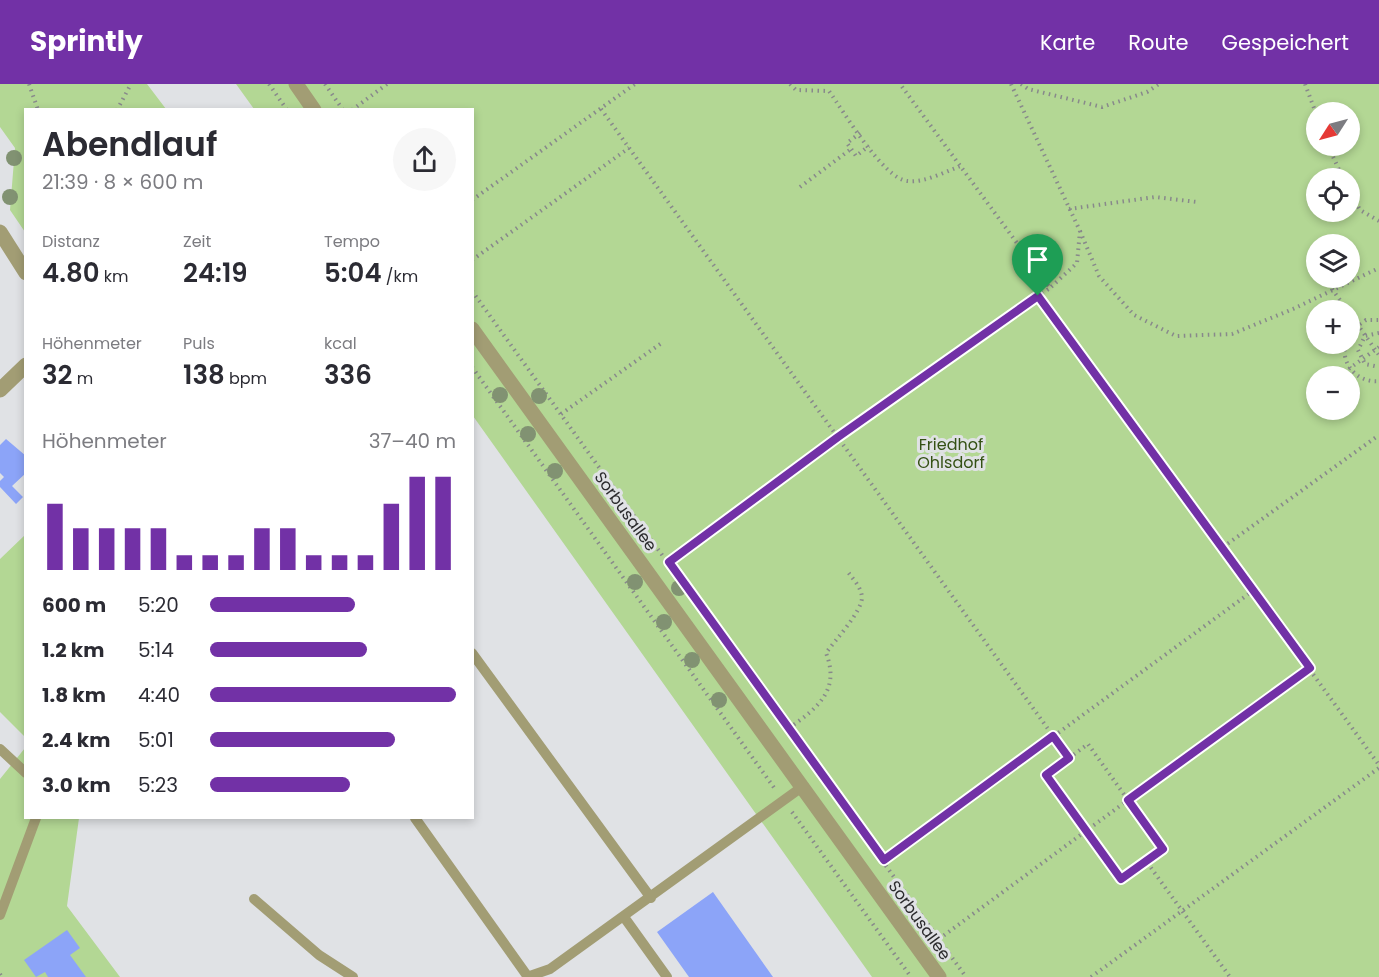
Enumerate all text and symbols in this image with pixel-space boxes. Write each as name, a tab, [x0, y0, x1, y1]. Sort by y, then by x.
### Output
text: Sprintly	[30, 22, 143, 61]
text: Karte	[1040, 28, 1095, 57]
text: Route	[1128, 28, 1189, 57]
text: Gespeichert	[1222, 28, 1349, 57]
north arrow	[1306, 102, 1360, 156]
map controls	[1306, 102, 1360, 420]
text: Abendlauf	[42, 121, 217, 168]
button: share	[393, 128, 456, 191]
text: 21:39 · 8 × 600 m	[42, 168, 203, 196]
button: locate	[1306, 168, 1360, 222]
text: Distanz	[42, 230, 100, 253]
text: Zeit	[183, 230, 211, 253]
text: Tempo	[324, 230, 380, 253]
pin	[1012, 234, 1063, 296]
button: layers	[1306, 234, 1360, 288]
icon: arrive	[1021, 243, 1054, 276]
text: 4.80	[42, 255, 99, 291]
text: 24:19	[183, 255, 248, 291]
text: 5:04	[324, 255, 382, 291]
text: km	[99, 265, 128, 288]
text: /km	[382, 265, 418, 288]
button: +	[1306, 300, 1360, 354]
text: Höhenmeter	[42, 332, 142, 355]
text: Puls	[183, 332, 215, 355]
text: kcal	[324, 332, 357, 355]
text: 32	[42, 357, 73, 393]
text: 138	[183, 357, 225, 393]
text: 336	[324, 357, 372, 393]
button: −	[1306, 366, 1360, 420]
text: m	[73, 367, 93, 390]
text: bpm	[225, 367, 267, 390]
text: Höhenmeter	[42, 427, 167, 455]
text: 37–40 m	[369, 427, 456, 455]
park label: Friedhof Ohlsdorf	[917, 433, 985, 474]
street label: Sorbusallee	[589, 467, 662, 556]
text: 600 m	[42, 591, 106, 619]
text: 5:20	[138, 591, 179, 619]
text: 1.2 km	[42, 636, 104, 664]
text: 5:14	[138, 636, 174, 664]
text: 1.8 km	[42, 681, 106, 709]
text: 4:40	[138, 681, 180, 709]
text: 2.4 km	[42, 726, 110, 754]
text: 5:01	[138, 726, 174, 754]
text: 3.0 km	[42, 771, 111, 799]
text: 5:23	[138, 771, 178, 799]
street label: Sorbusallee	[883, 876, 956, 965]

